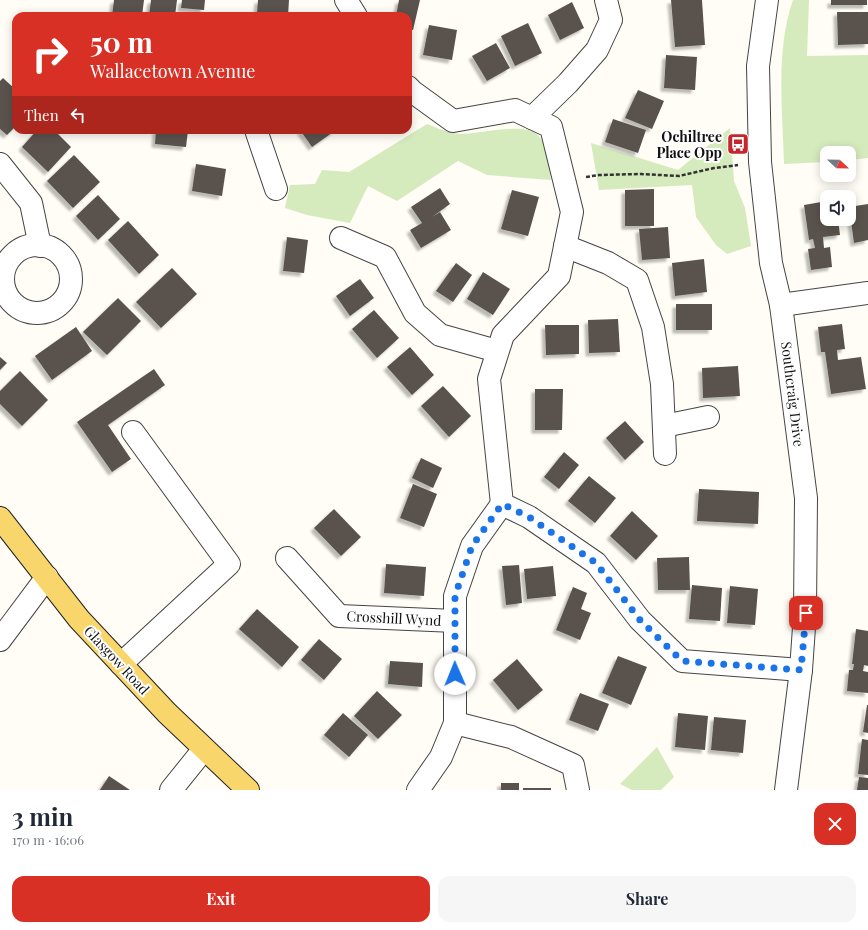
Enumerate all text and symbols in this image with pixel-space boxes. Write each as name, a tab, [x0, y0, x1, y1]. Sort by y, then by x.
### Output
text: 50 m	[90, 23, 153, 60]
icon: right	[24, 28, 76, 80]
text: Wallacetown Avenue	[90, 59, 255, 83]
icon: left	[67, 104, 89, 126]
text: Then	[24, 105, 59, 125]
place label: Ochiltree Place Opp	[656, 127, 722, 162]
bus stop icon: Ochiltree Place Opp	[725, 131, 751, 157]
north arrow	[820, 146, 856, 182]
map controls	[820, 146, 856, 226]
button: sound	[820, 190, 856, 226]
street label: Southcraig Drive	[777, 340, 809, 448]
pin	[789, 596, 823, 630]
icon: arrive	[795, 602, 817, 624]
street label: Crosshill Wynd	[346, 606, 442, 630]
street label: Glasgow Road	[80, 621, 154, 699]
position arrow	[434, 653, 476, 695]
text: 3 min	[12, 800, 73, 832]
button: close	[814, 803, 856, 845]
text: 170 m · 16:06	[12, 831, 84, 848]
button: Exit	[12, 876, 430, 922]
button: Share	[438, 876, 856, 922]

